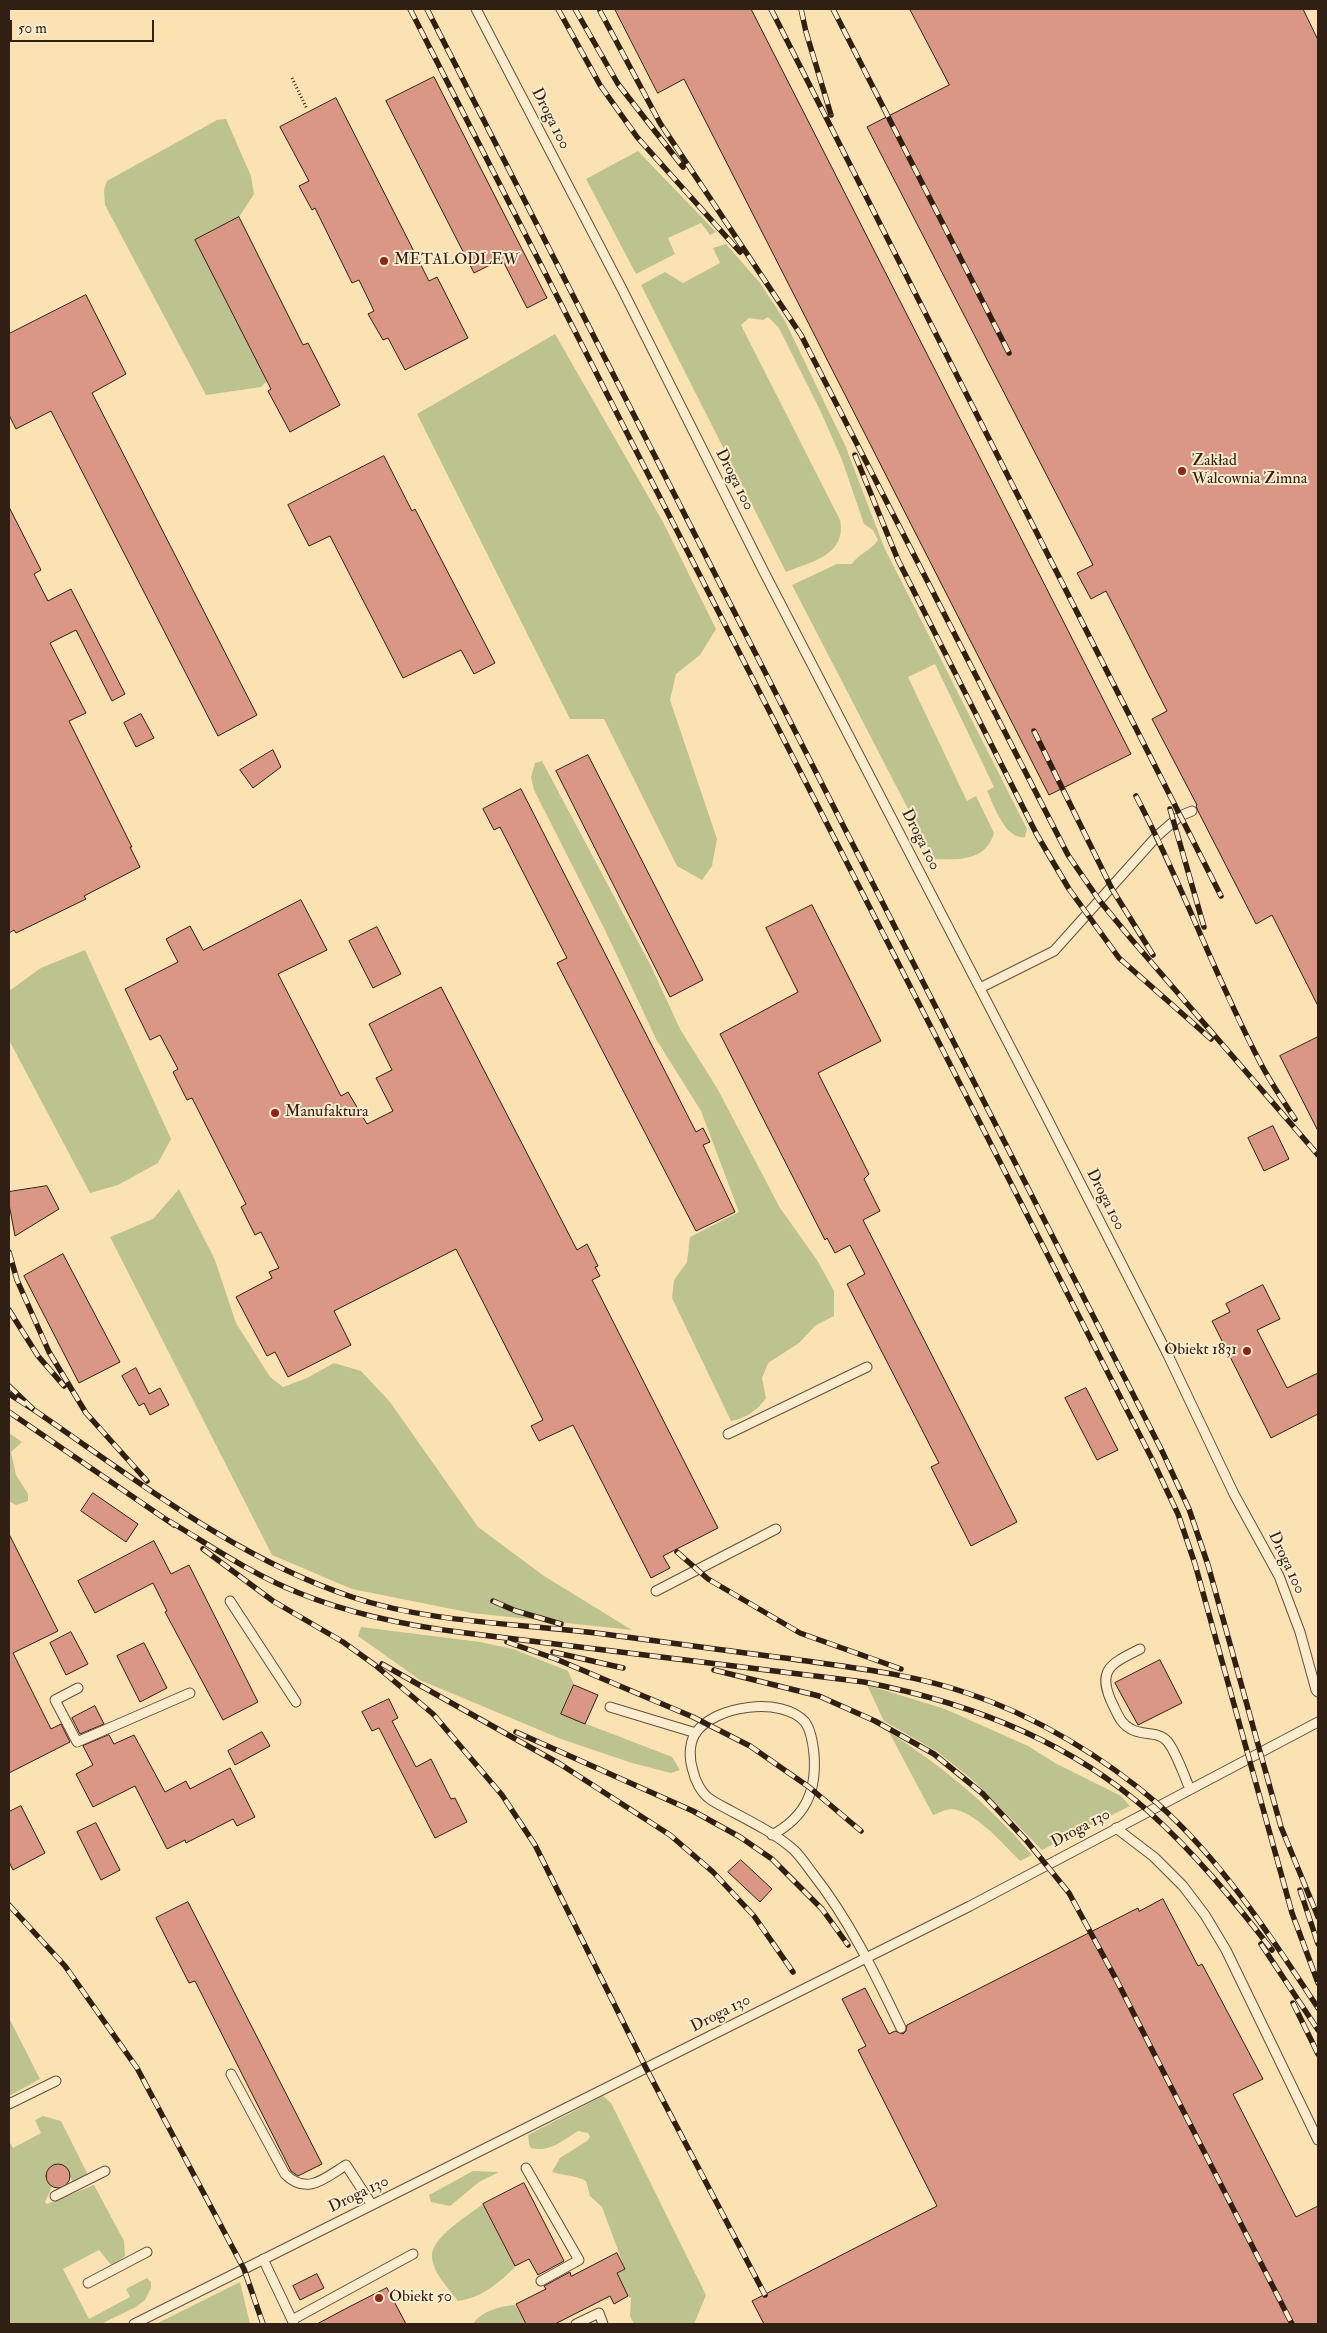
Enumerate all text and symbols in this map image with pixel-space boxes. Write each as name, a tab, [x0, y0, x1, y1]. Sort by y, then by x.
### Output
scale bar	[12, 10, 156, 42]
text: 50 m	[18, 19, 47, 38]
street label: Droga 100	[526, 85, 574, 153]
place label: METALODLEW	[394, 251, 519, 271]
marker: METALODLEW	[378, 255, 390, 267]
street label: Droga 100	[710, 446, 758, 514]
place label: Zakład Walcownia Zimna	[1192, 452, 1307, 490]
marker: Zakład Walcownia Zimna	[1176, 465, 1188, 477]
street label: Droga 100	[896, 806, 944, 874]
place label: Manufaktura	[285, 1103, 369, 1123]
marker: Manufaktura	[269, 1107, 281, 1119]
street label: Droga 100	[1081, 1166, 1129, 1234]
place label: Obiekt 1831	[1164, 1341, 1237, 1361]
marker: Obiekt 1831	[1241, 1345, 1253, 1357]
street label: Droga 100	[1263, 1529, 1309, 1597]
street label: Droga 130	[1048, 1805, 1114, 1853]
street label: Droga 130	[688, 1991, 754, 2037]
street label: Droga 130	[326, 2172, 392, 2218]
place label: Obiekt 50	[389, 2288, 452, 2308]
marker: Obiekt 50	[373, 2292, 385, 2304]

